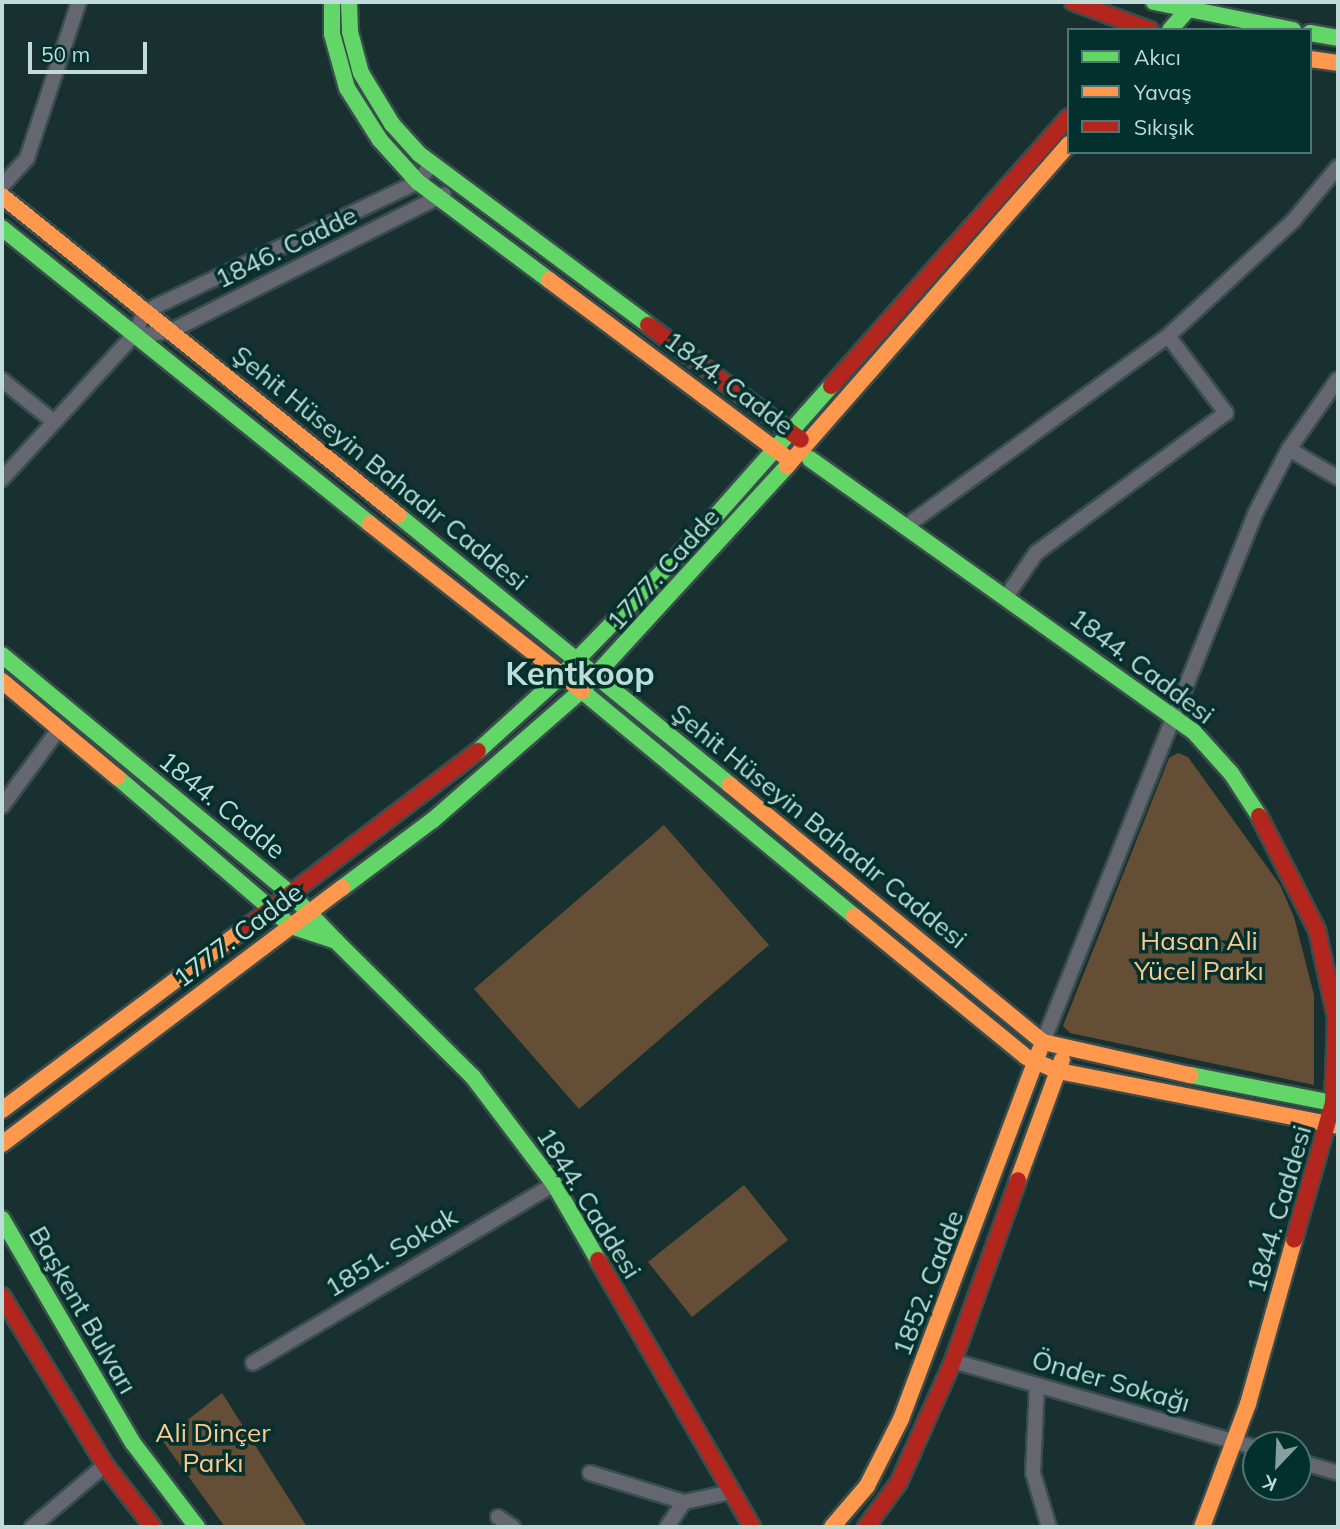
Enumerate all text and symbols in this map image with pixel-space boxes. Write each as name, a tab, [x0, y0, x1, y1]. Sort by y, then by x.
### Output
scale bar	[32, 28, 150, 72]
legend	[1067, 28, 1312, 154]
text: 50 m	[41, 41, 90, 67]
text: Akıcı	[1134, 44, 1181, 70]
text: Yavaş	[1134, 79, 1192, 105]
text: Sıkışık	[1134, 114, 1194, 140]
street label: 1846. Cadde	[210, 199, 362, 295]
street label: 1844. Cadde	[658, 324, 800, 442]
street label: Şehit Hüseyin Bahadır Caddesi	[226, 339, 534, 597]
street label: 1777. Cadde	[600, 502, 726, 636]
street label: 1844. Caddesi	[1064, 602, 1220, 730]
district label: Kentkoop	[505, 653, 655, 693]
street label: Şehit Hüseyin Bahadır Caddesi	[665, 697, 973, 955]
street label: 1844. Cadde	[153, 745, 291, 865]
street label: 1777. Cadde	[167, 876, 309, 994]
park label: Hasan Ali Yücel Parkı	[1134, 925, 1264, 986]
street label: 1844. Caddesi	[530, 1122, 648, 1284]
street label: 1844. Caddesi	[1240, 1122, 1318, 1296]
street label: 1851. Sokak	[319, 1200, 463, 1304]
street label: 1852. Cadde	[886, 1206, 970, 1360]
street label: Başkent Bulvarı	[22, 1221, 144, 1399]
street label: Önder Sokağı	[1028, 1344, 1194, 1418]
park label: Ali Dinçer Parkı	[155, 1417, 271, 1478]
north arrow	[1242, 1431, 1312, 1501]
text: K	[1259, 1470, 1280, 1497]

